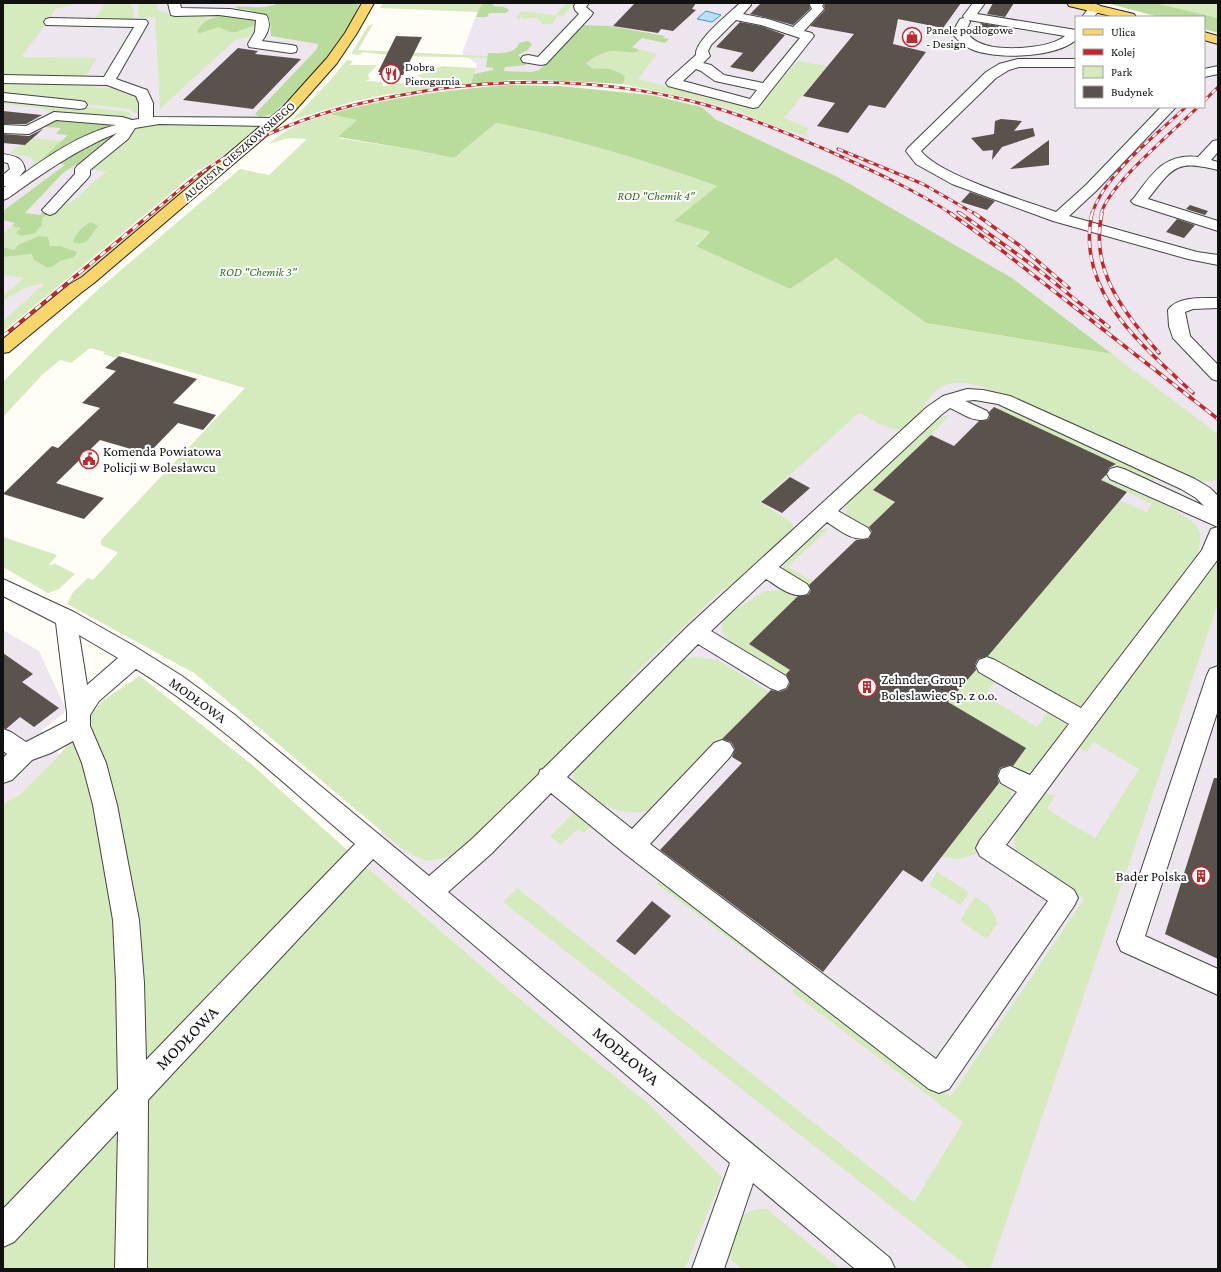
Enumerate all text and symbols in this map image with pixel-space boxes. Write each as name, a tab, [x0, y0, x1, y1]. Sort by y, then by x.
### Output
legend	[1075, 16, 1205, 108]
place label: Panele podłogowe - Design	[926, 23, 1013, 51]
text: Ulica	[1111, 25, 1136, 39]
shop icon: Panele podłogowe - Design	[901, 26, 923, 48]
text: Kolej	[1111, 45, 1135, 59]
place label: Dobra Pierogarnia	[405, 60, 461, 88]
restaurant icon: Dobra Pierogarnia	[380, 63, 402, 85]
text: Park	[1111, 65, 1133, 79]
text: Budynek	[1111, 85, 1154, 99]
street label: AUGUSTA CIESZKOWSKIEGO	[180, 99, 298, 203]
park label: ROD "Chemik 4"	[617, 189, 696, 203]
park label: ROD "Chemik 3"	[220, 265, 298, 279]
place label: Komenda Powiatowa Policji w Bolesławcu	[103, 443, 222, 476]
public building icon: Komenda Powiatowa Policji w Bolesławcu	[78, 448, 100, 470]
place label: Zehnder Group Boleslawiec Sp. z o.o.	[881, 671, 997, 703]
street label: MODŁOWA	[166, 674, 230, 726]
building icon: Zehnder Group Boleslawiec Sp. z o.o.	[856, 676, 878, 698]
building icon: Bader Polska	[1190, 865, 1212, 887]
place label: Bader Polska	[1116, 868, 1188, 884]
street label: MODŁOWA	[152, 1002, 222, 1074]
street label: MODŁOWA	[589, 1023, 663, 1090]

